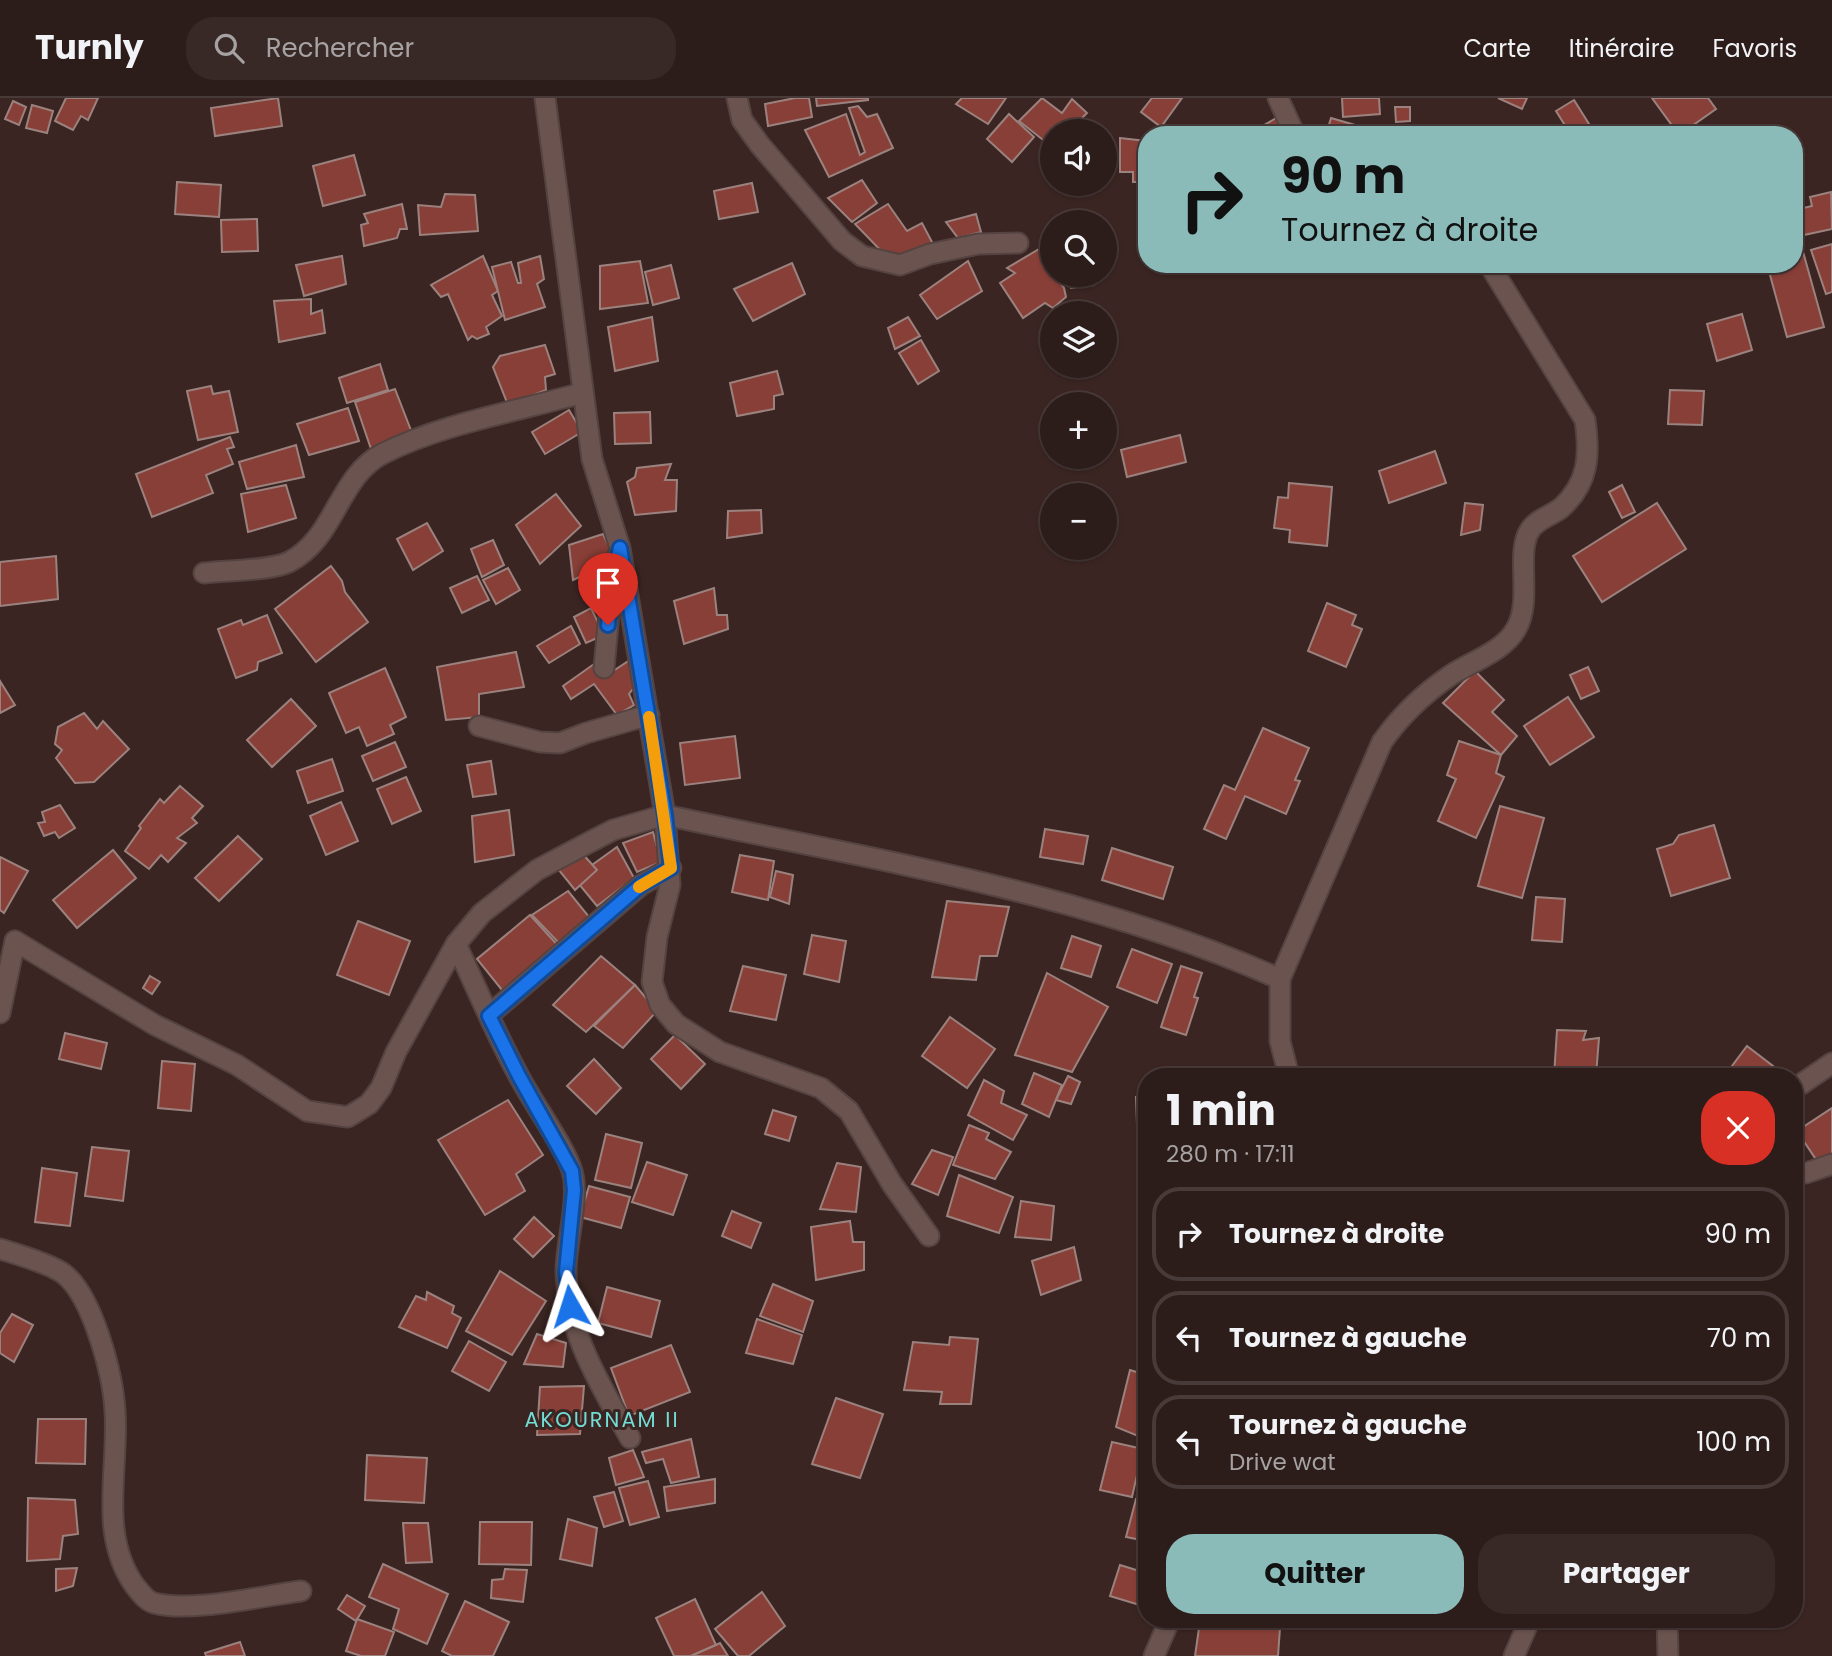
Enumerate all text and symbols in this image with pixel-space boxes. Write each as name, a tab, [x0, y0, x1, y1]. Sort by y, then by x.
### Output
search box	[186, 17, 676, 80]
text: Turnly	[35, 24, 144, 71]
icon: search	[210, 29, 248, 67]
text: Rechercher	[266, 30, 414, 66]
text: Carte	[1463, 32, 1531, 65]
text: Itinéraire	[1569, 32, 1674, 65]
text: Favoris	[1712, 32, 1797, 65]
map controls	[1040, 119, 1117, 560]
button: sound	[1040, 119, 1117, 196]
text: 90 m	[1281, 142, 1405, 210]
icon: right	[1166, 154, 1257, 245]
text: Tournez à droite	[1281, 207, 1538, 252]
button: search	[1040, 210, 1117, 287]
button: layers	[1040, 301, 1117, 378]
button: +	[1040, 392, 1117, 469]
button: −	[1040, 483, 1117, 560]
pin	[578, 553, 638, 625]
icon: arrive	[589, 564, 627, 602]
text: 1 min	[1166, 1081, 1276, 1140]
button: close	[1701, 1091, 1775, 1165]
text: 280 m · 17:11	[1166, 1138, 1295, 1170]
icon: right	[1170, 1215, 1208, 1253]
text: Tournez à droite	[1229, 1216, 1444, 1252]
text: 90 m	[1705, 1216, 1771, 1252]
position arrow	[533, 1269, 607, 1343]
icon: left	[1170, 1319, 1208, 1357]
text: Tournez à gauche	[1229, 1320, 1467, 1356]
text: 70 m	[1707, 1320, 1771, 1356]
district label: AKOURNAM II	[524, 1405, 680, 1434]
text: Tournez à gauche	[1229, 1407, 1467, 1443]
icon: left	[1170, 1423, 1208, 1461]
text: 100 m	[1696, 1424, 1771, 1460]
text: Drive wat	[1229, 1446, 1336, 1478]
button: Quitter	[1166, 1534, 1464, 1614]
button: Partager	[1478, 1534, 1775, 1614]

